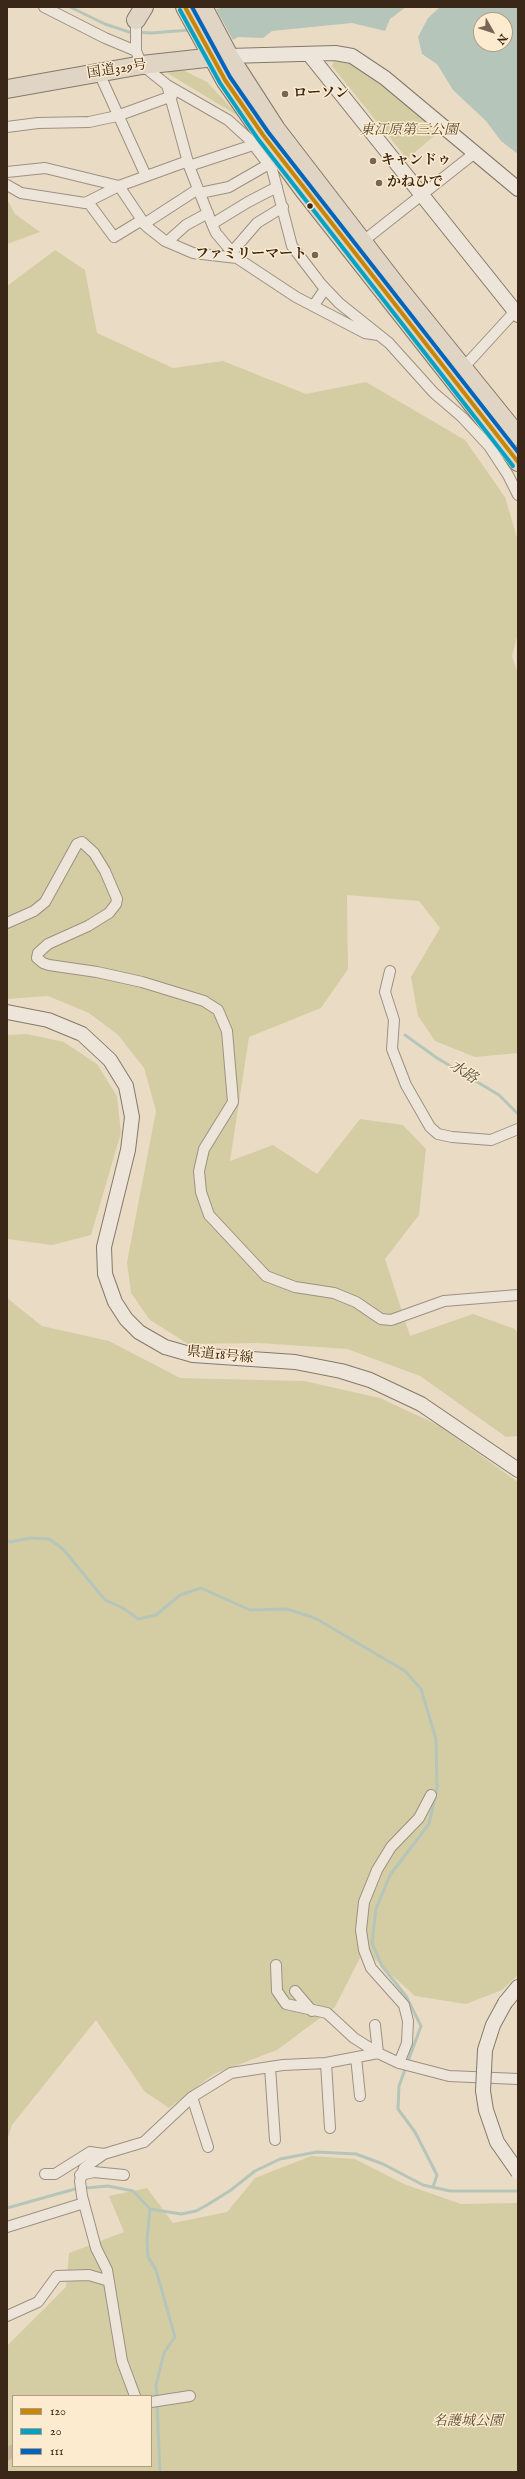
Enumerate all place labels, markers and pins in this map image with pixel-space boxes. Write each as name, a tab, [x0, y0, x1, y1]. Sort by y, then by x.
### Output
place label: ローソン	[293, 86, 349, 102]
marker: ローソン	[280, 89, 290, 99]
place label: キャンドゥ	[381, 153, 451, 169]
marker: キャンドゥ	[368, 156, 378, 166]
place label: かねひで	[387, 175, 443, 191]
marker: かねひで	[374, 178, 384, 188]
unlabelled marker	[305, 201, 315, 211]
place label: ファミリーマート	[195, 247, 307, 263]
marker: ファミリーマート	[310, 250, 320, 260]

